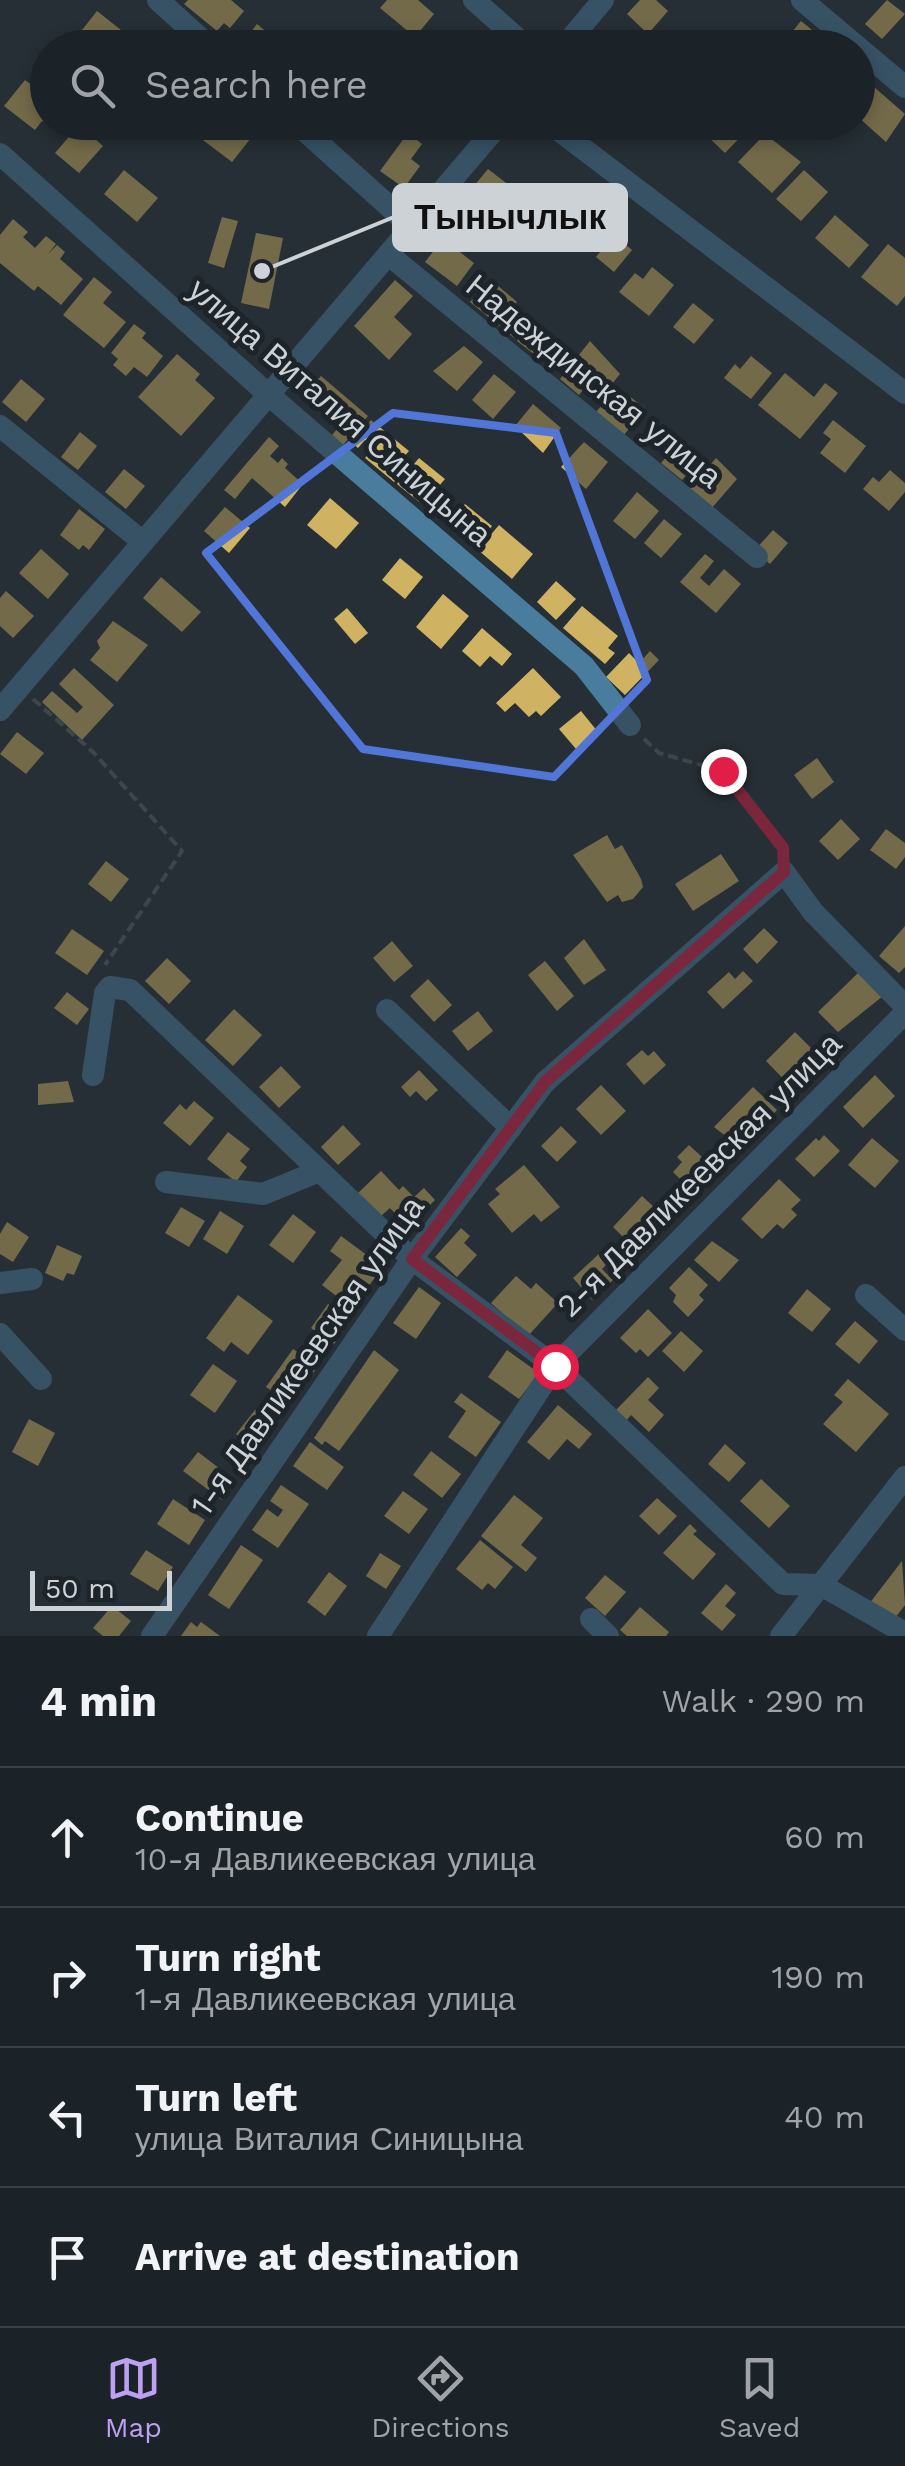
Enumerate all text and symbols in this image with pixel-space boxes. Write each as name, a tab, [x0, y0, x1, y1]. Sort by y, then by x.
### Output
search box	[30, 30, 875, 140]
icon: search	[65, 58, 120, 113]
text: Search here	[145, 63, 368, 107]
callout: Тынычлык	[394, 185, 626, 250]
text: Тынычлык	[414, 196, 606, 238]
street label: Надеждинская улица	[459, 266, 729, 496]
street label: улица Виталия Синицына	[181, 270, 499, 554]
route end	[701, 749, 747, 795]
street label: 2-я Давликеевская улица	[549, 1025, 849, 1325]
street label: 1-я Давликеевская улица	[182, 1189, 432, 1523]
route start	[533, 1344, 579, 1390]
scale bar	[30, 1566, 172, 1610]
text: 50 m	[45, 1572, 115, 1605]
text: 4 min	[40, 1677, 157, 1726]
text: Walk · 290 m	[661, 1682, 865, 1720]
text: Continue	[135, 1796, 304, 1840]
icon: ahead	[40, 1810, 95, 1865]
text: 60 m	[784, 1818, 865, 1856]
text: 10-я Давликеевская улица	[135, 1840, 536, 1878]
text: Turn right	[135, 1936, 321, 1980]
icon: right	[40, 1950, 95, 2005]
text: 190 m	[771, 1958, 865, 1996]
text: 1-я Давликеевская улица	[135, 1980, 516, 2018]
text: Turn left	[135, 2076, 297, 2120]
icon: left	[40, 2090, 95, 2145]
text: 40 m	[784, 2098, 865, 2136]
text: улица Виталия Синицына	[135, 2120, 523, 2158]
icon: arrive	[40, 2230, 95, 2285]
text: Arrive at destination	[135, 2235, 520, 2279]
tab: Map	[105, 2351, 162, 2444]
tab: Directions	[371, 2351, 510, 2444]
tab: Saved	[719, 2351, 800, 2444]

